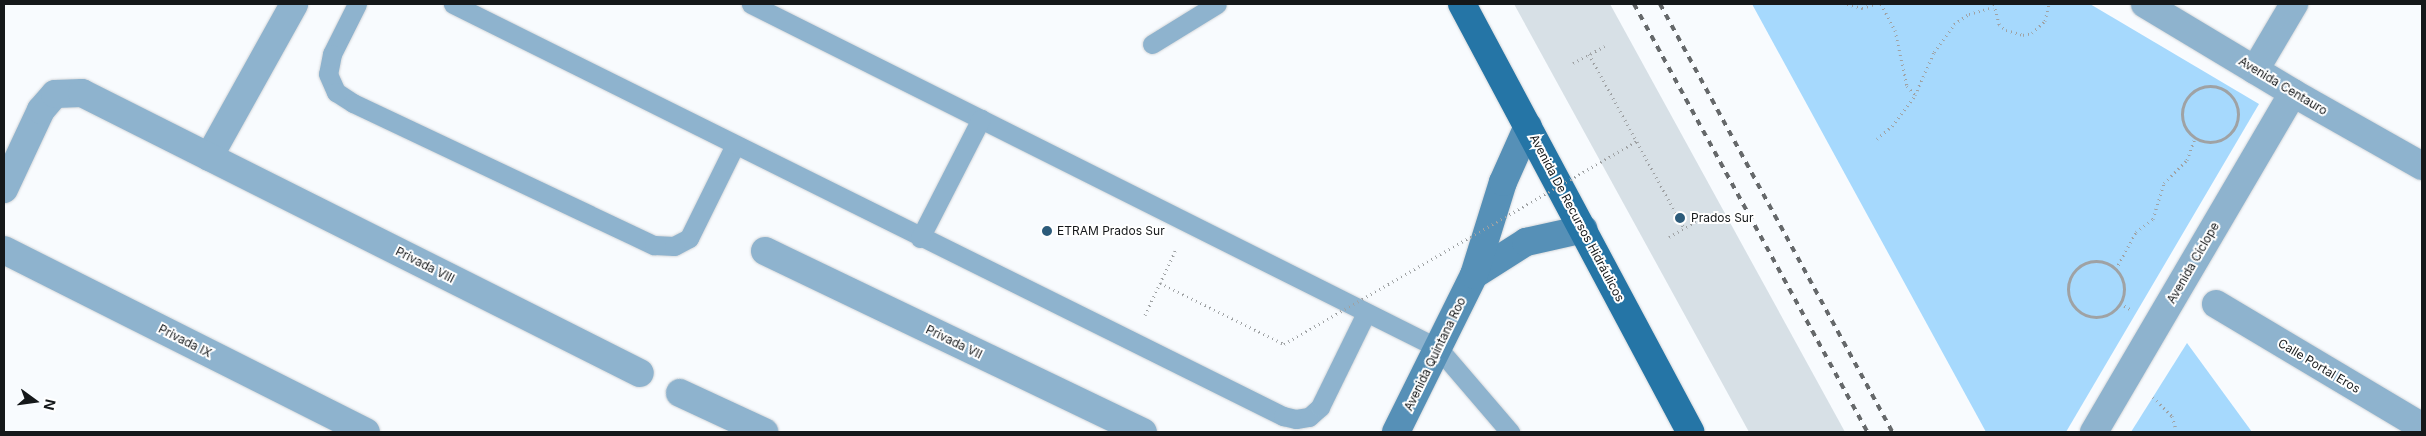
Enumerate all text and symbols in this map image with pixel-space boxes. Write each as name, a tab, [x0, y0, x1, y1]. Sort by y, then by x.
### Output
street label: Avenida Centauro	[2236, 54, 2330, 118]
street label: Avenida De Recursos Hidráulicos	[1527, 132, 1627, 304]
marker: Prados Sur	[1673, 211, 1687, 225]
place label: Prados Sur	[1691, 211, 1753, 225]
street label: Avenida Cíclope	[2164, 220, 2222, 306]
place label: ETRAM Prados Sur	[1057, 224, 1165, 238]
marker: ETRAM Prados Sur	[1041, 225, 1053, 237]
street label: Privada VIII	[393, 244, 457, 286]
street label: Avenida Quintana Roo	[1401, 295, 1469, 413]
street label: Privada IX	[156, 322, 214, 360]
street label: Privada VII	[923, 322, 985, 362]
street label: Calle Portal Eros	[2275, 336, 2363, 396]
north arrow	[10, 376, 60, 426]
text: N	[41, 398, 60, 412]

